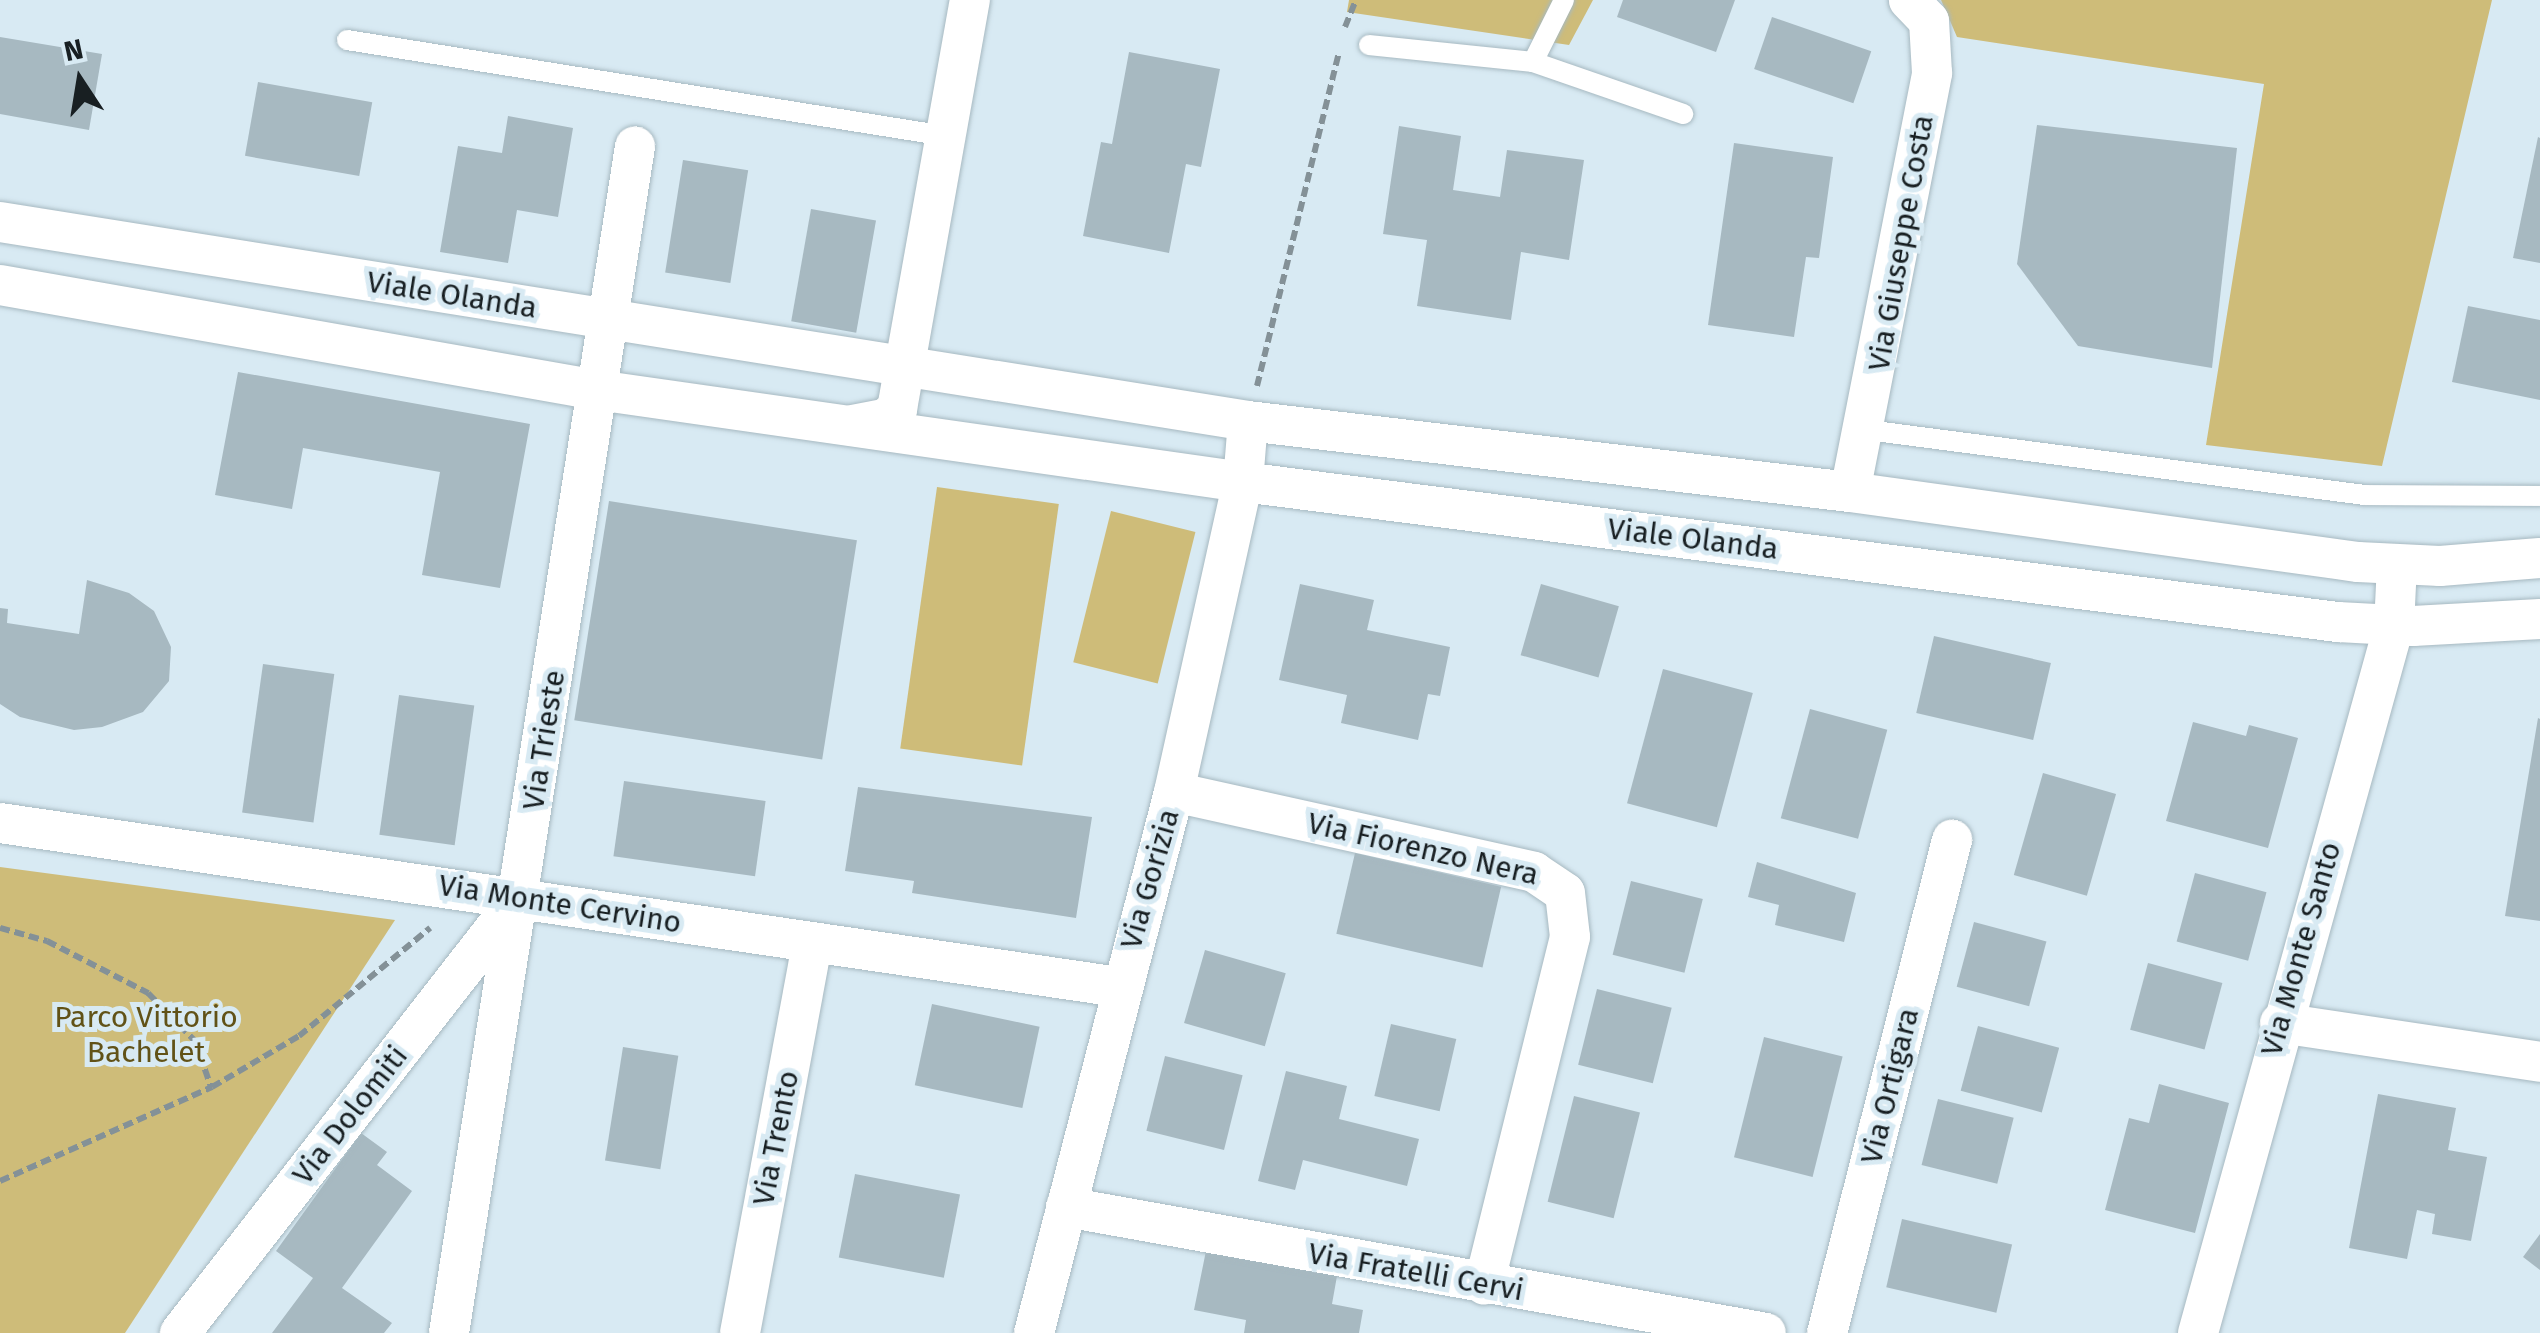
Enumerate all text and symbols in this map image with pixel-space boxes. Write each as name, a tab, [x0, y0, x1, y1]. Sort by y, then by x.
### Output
north arrow	[30, 30, 130, 130]
text: N	[61, 32, 86, 68]
street label: Via Giuseppe Costa	[1861, 112, 1941, 374]
street label: Viale Olanda	[364, 264, 540, 326]
street label: Viale Olanda	[1606, 511, 1780, 567]
street label: Via Trieste	[515, 667, 573, 813]
street label: Via Gorizia	[1113, 805, 1187, 953]
street label: Via Fiorenzo Nera	[1304, 805, 1542, 893]
street label: Via Monte Santo	[2253, 838, 2349, 1060]
street label: Via Monte Cervino	[436, 867, 684, 941]
park label: Parco Vittorio Bachelet	[54, 999, 238, 1070]
street label: Via Ortigara	[1853, 1004, 1927, 1168]
street label: Via Dolomiti	[285, 1039, 415, 1191]
street label: Via Trento	[745, 1068, 807, 1208]
street label: Via Fratelli Cervi	[1306, 1235, 1526, 1309]

